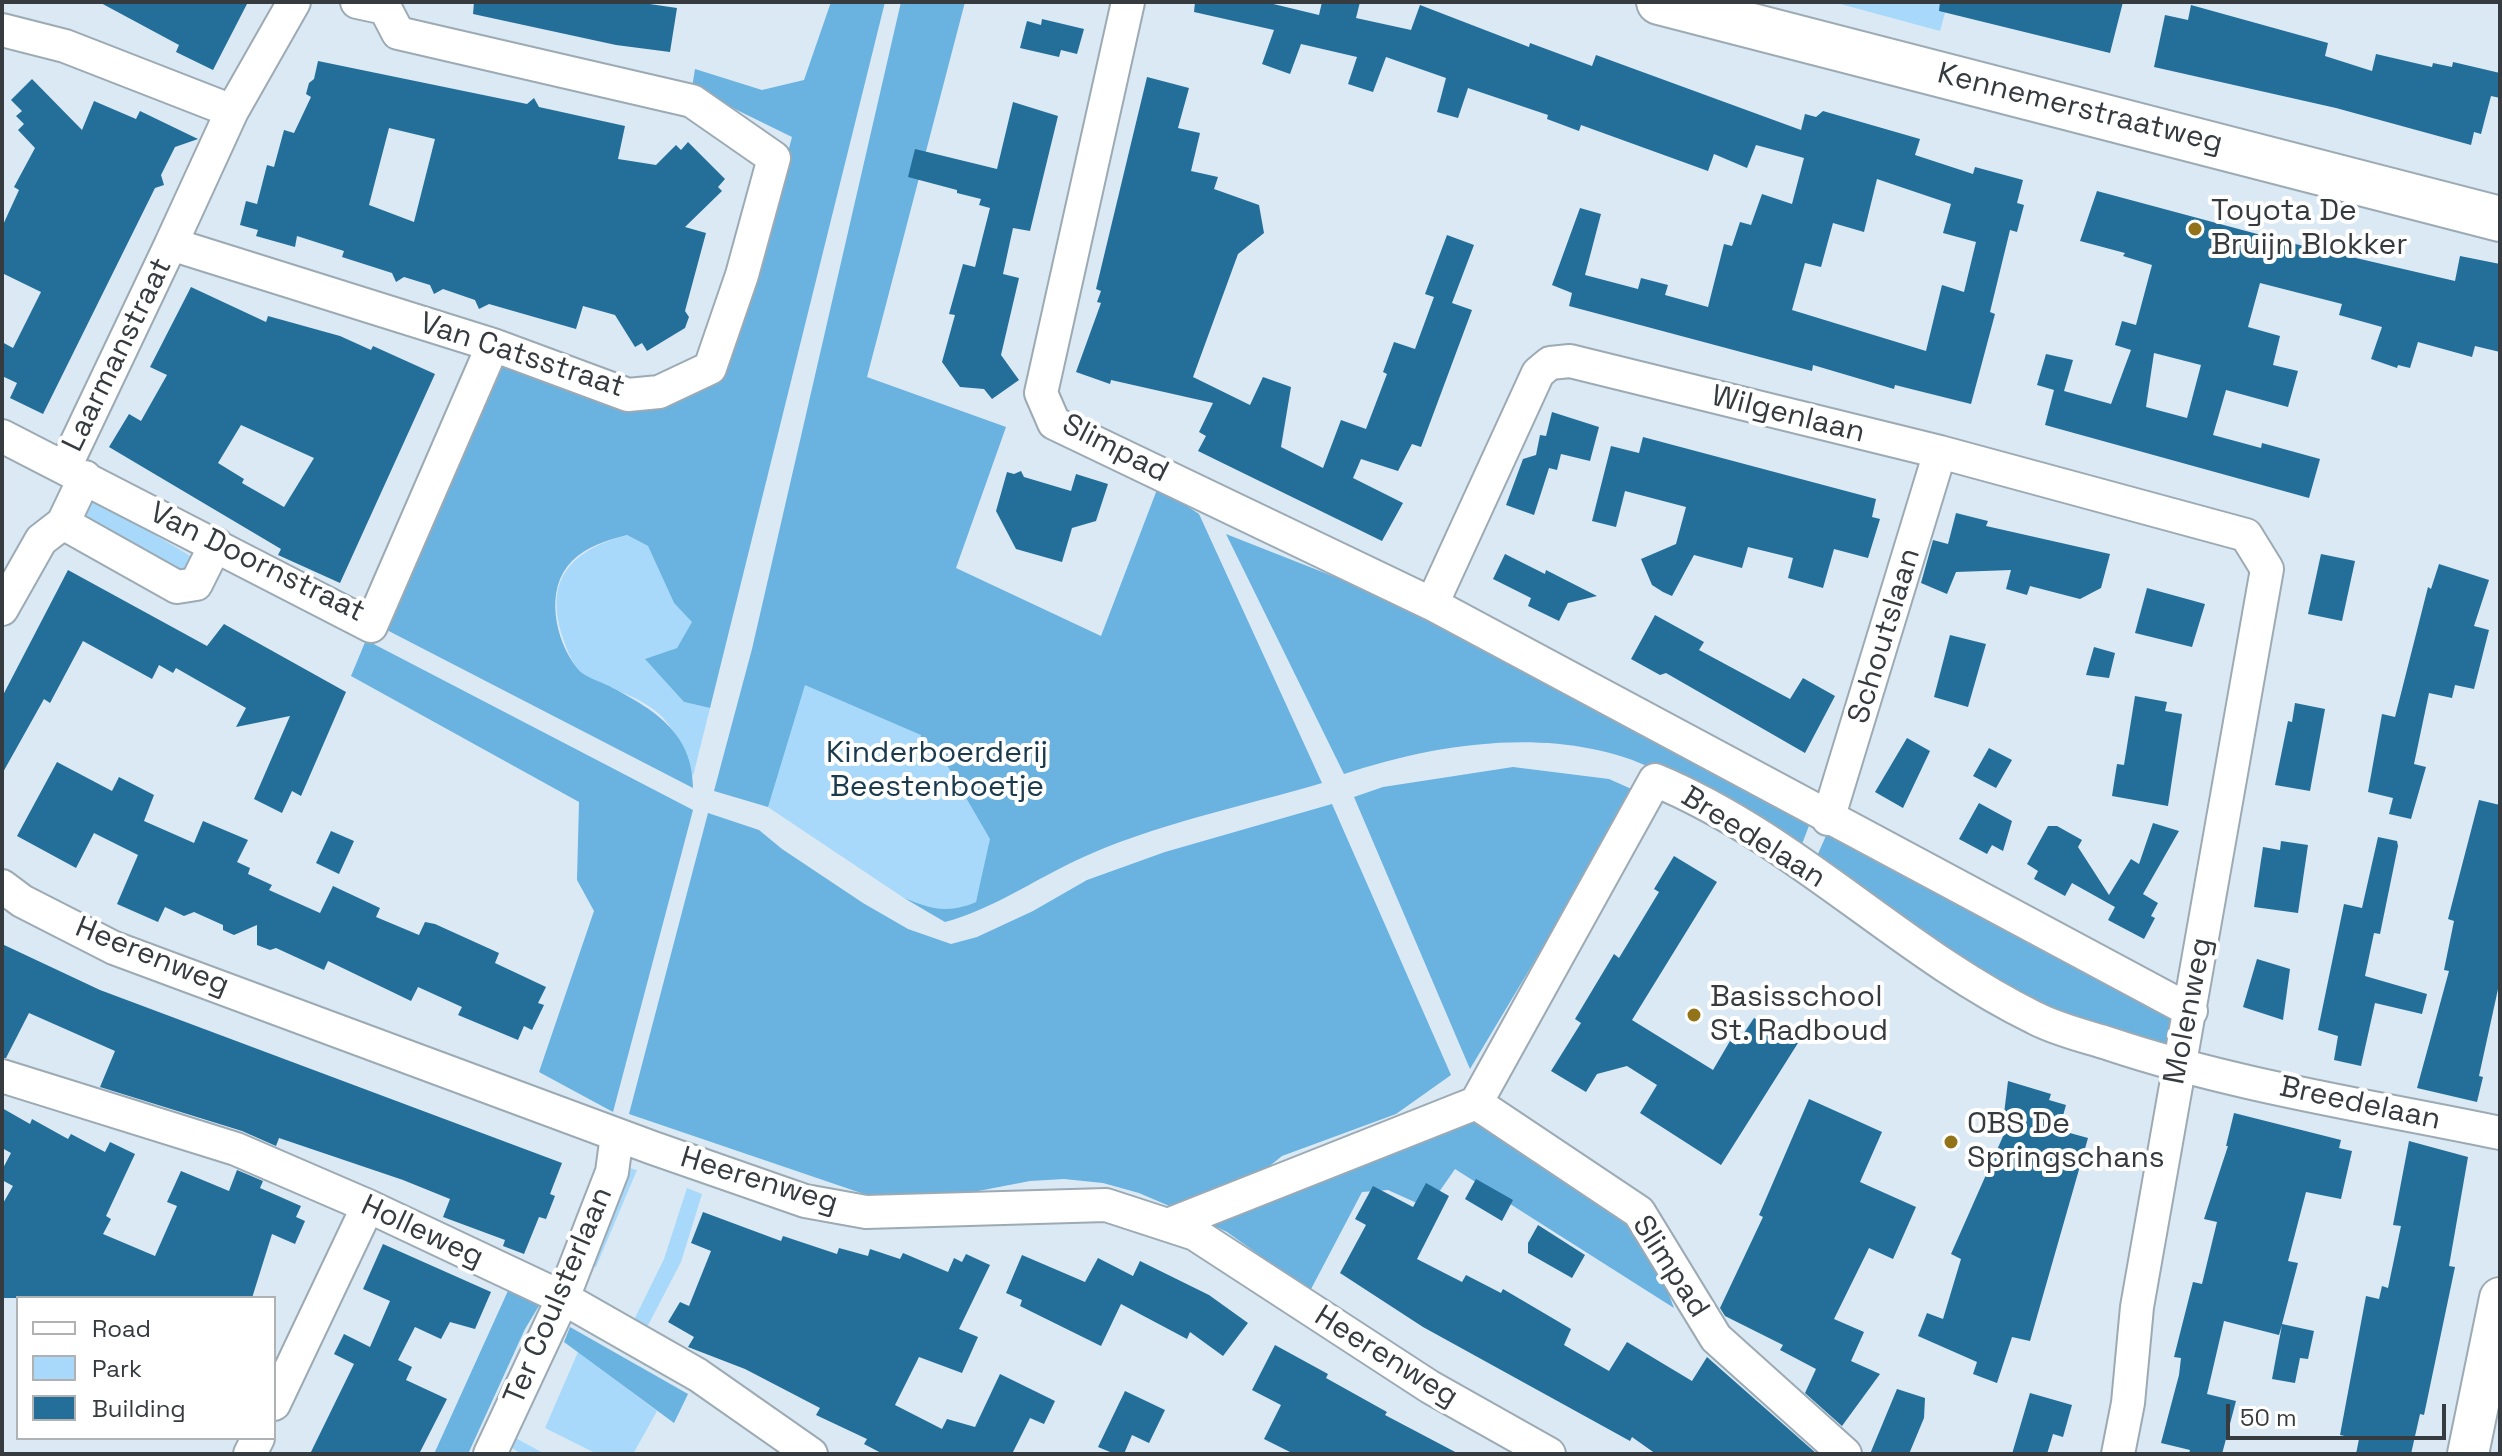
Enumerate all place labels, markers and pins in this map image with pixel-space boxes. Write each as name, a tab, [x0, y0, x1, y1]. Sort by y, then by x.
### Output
place label: Toyota De Bruijn Blokker	[2211, 194, 2408, 264]
marker: Toyota De Bruijn Blokker	[2186, 220, 2204, 238]
place label: Basisschool St. Radboud	[1710, 980, 1888, 1050]
marker: Basisschool St. Radboud	[1685, 1006, 1703, 1024]
place label: OBS De Springschans	[1967, 1107, 2165, 1178]
marker: OBS De Springschans	[1942, 1133, 1960, 1151]

